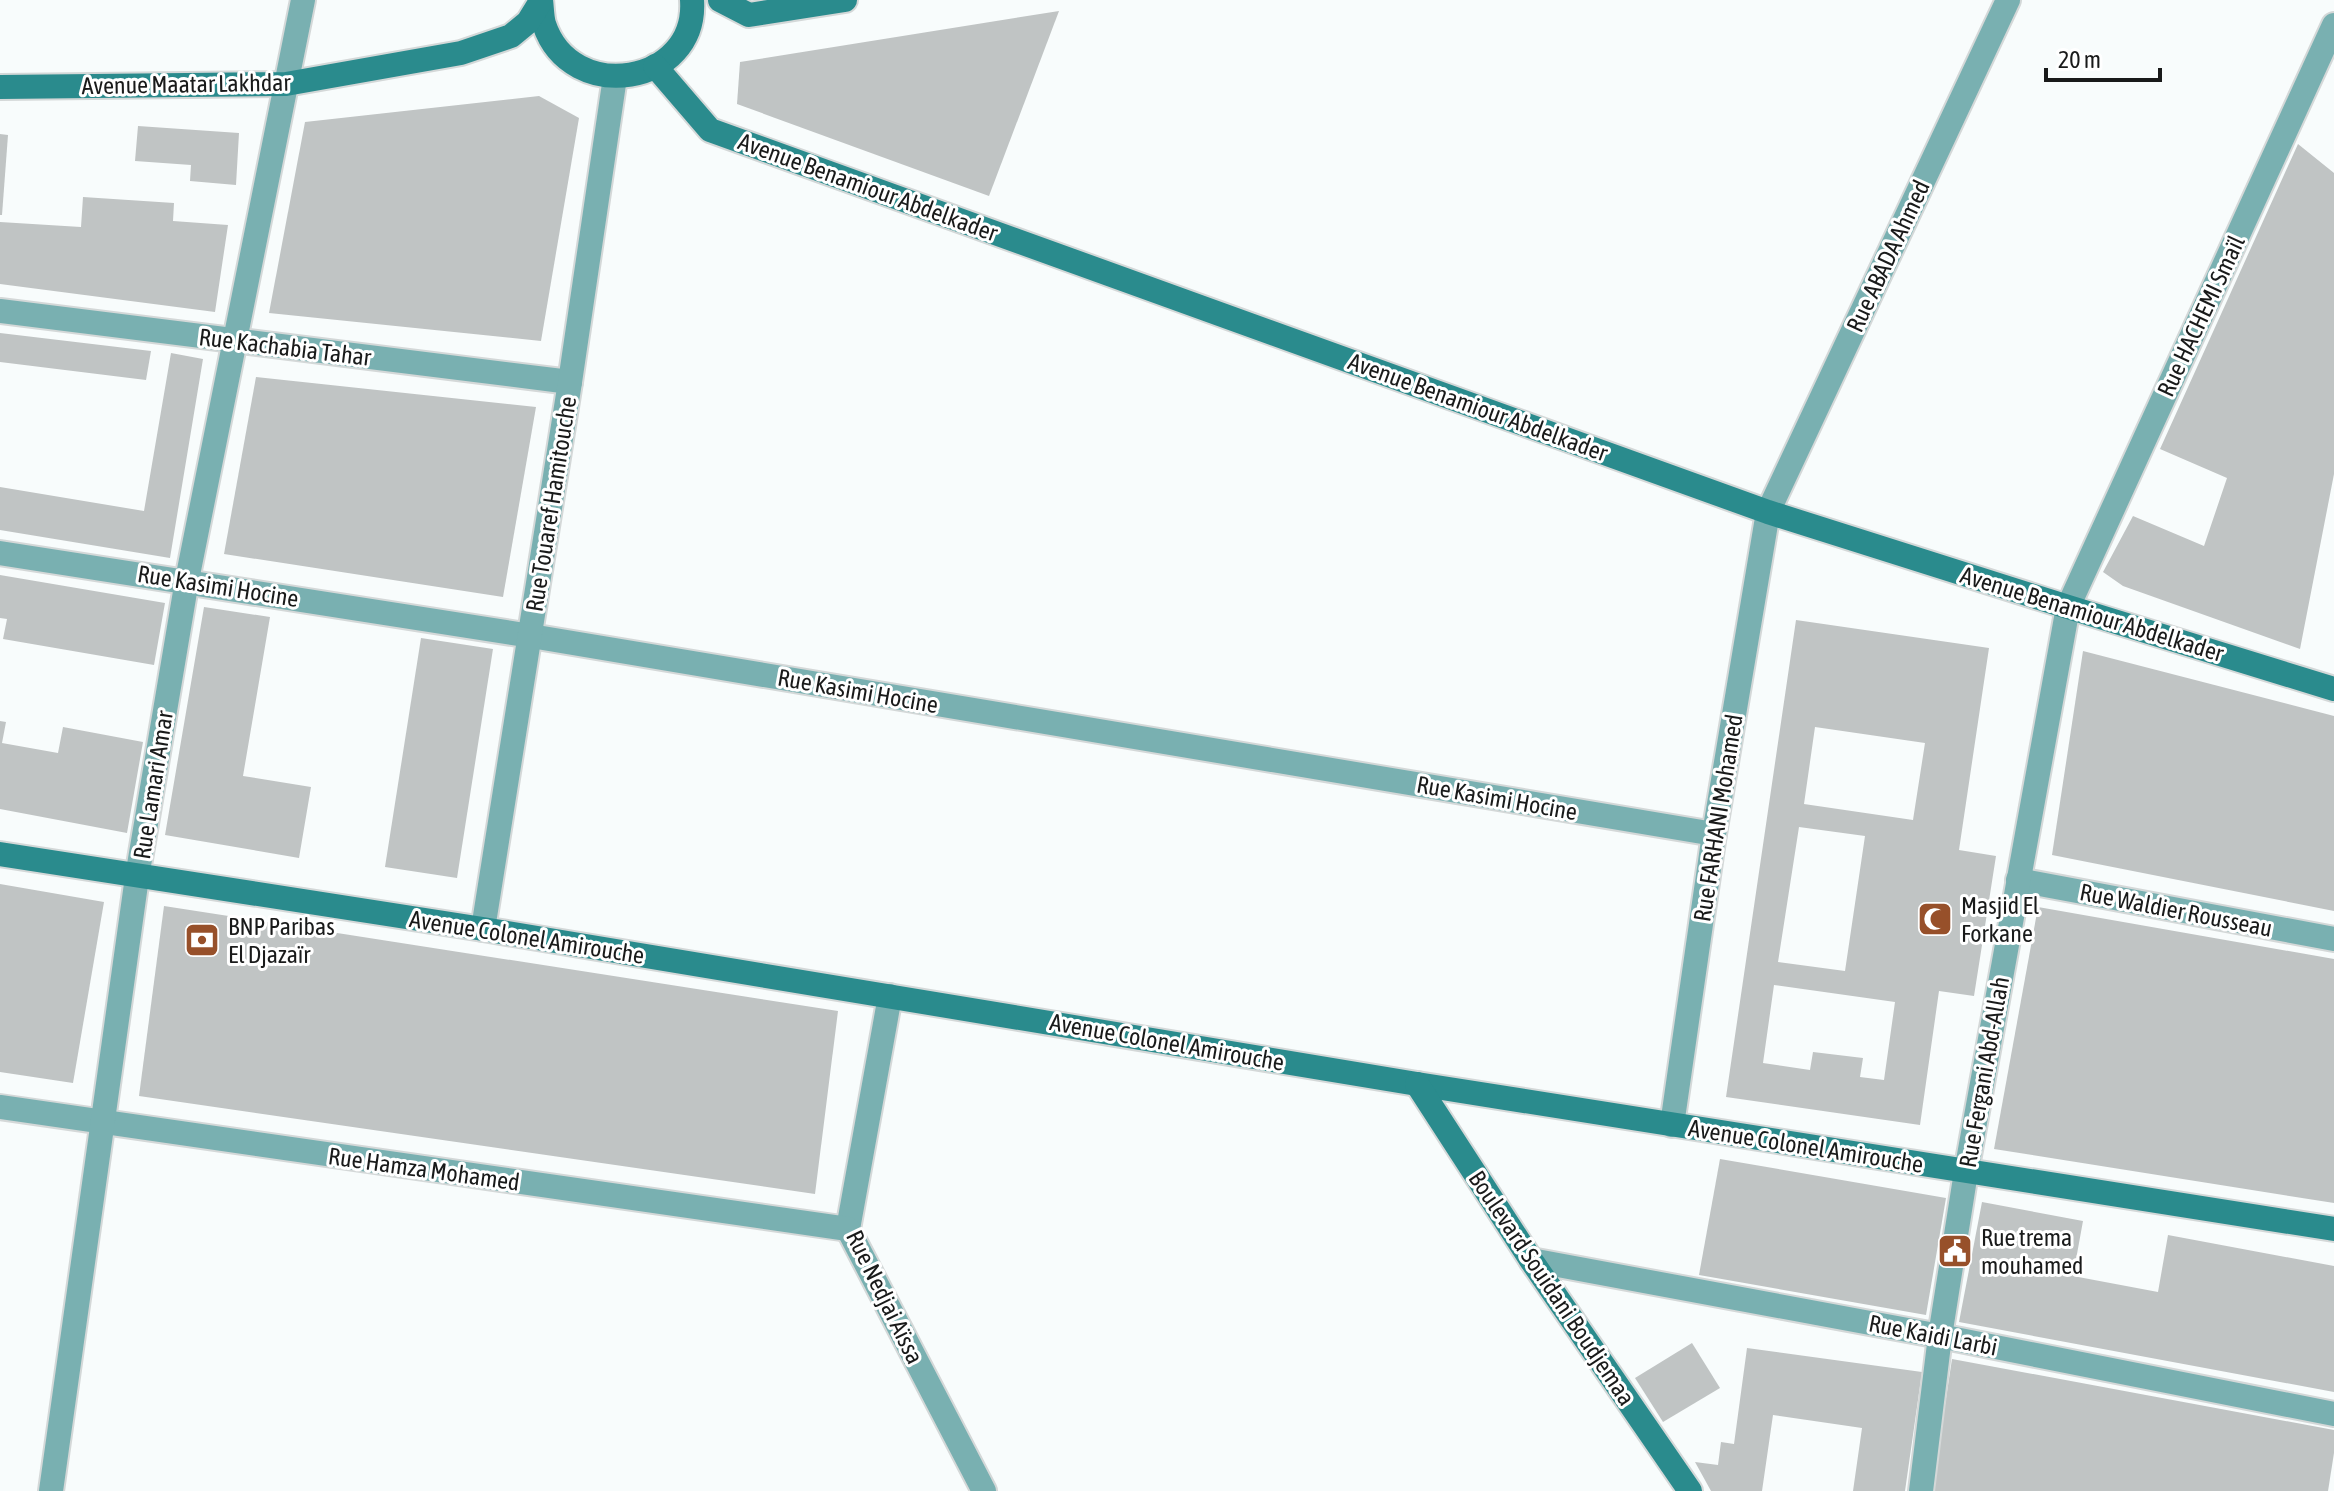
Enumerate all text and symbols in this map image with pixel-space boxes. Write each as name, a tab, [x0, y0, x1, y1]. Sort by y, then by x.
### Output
scale bar	[2046, 32, 2160, 82]
text: 20 m	[2058, 46, 2101, 73]
street label: Avenue Maatar Lakhdar	[81, 69, 292, 99]
street label: Avenue Benamiour Abdelkader	[735, 128, 1002, 247]
street label: Rue ABADA Ahmed	[1841, 176, 1935, 336]
street label: Rue HACHEMI Smaïl	[2152, 231, 2250, 401]
street label: Rue Kachabia Tahar	[197, 323, 373, 371]
street label: Avenue Benamiour Abdelkader	[1345, 348, 1612, 467]
street label: Rue Touaref Hamitouche	[521, 394, 581, 614]
street label: Rue Kasimi Hocine	[136, 560, 300, 612]
street label: Avenue Benamiour Abdelkader	[1957, 561, 2228, 667]
street label: Rue Kasimi Hocine	[776, 664, 940, 718]
street label: Rue Lamari Amar	[128, 708, 178, 861]
street label: Rue FARHANI Mohamed	[1688, 712, 1748, 924]
street label: Rue Kasimi Hocine	[1415, 771, 1579, 825]
street label: Rue Waldier Rousseau	[2078, 878, 2274, 942]
place label: Masjid El Forkane	[1961, 892, 2040, 947]
mosque icon: Masjid El Forkane	[1916, 900, 1954, 938]
street label: Avenue Colonel Amirouche	[408, 905, 646, 969]
place label: BNP Paribas El Djazaïr	[228, 913, 335, 968]
bank icon: BNP Paribas El Djazaïr	[183, 921, 221, 959]
street label: Rue Fergani Abd-Allah	[1954, 974, 2014, 1170]
street label: Avenue Colonel Amirouche	[1048, 1008, 1286, 1076]
street label: Avenue Colonel Amirouche	[1687, 1114, 1925, 1178]
street label: Rue Hamza Mohamed	[327, 1142, 521, 1196]
street label: Boulevard Souidani Boudjemaa	[1463, 1166, 1641, 1410]
place label: Rue trema mouhamed	[1981, 1224, 2083, 1279]
street label: Rue Nedjai Aïssa	[841, 1226, 929, 1368]
public building icon: Rue trema mouhamed	[1936, 1232, 1974, 1270]
street label: Rue Kaidi Larbi	[1866, 1309, 2000, 1361]

